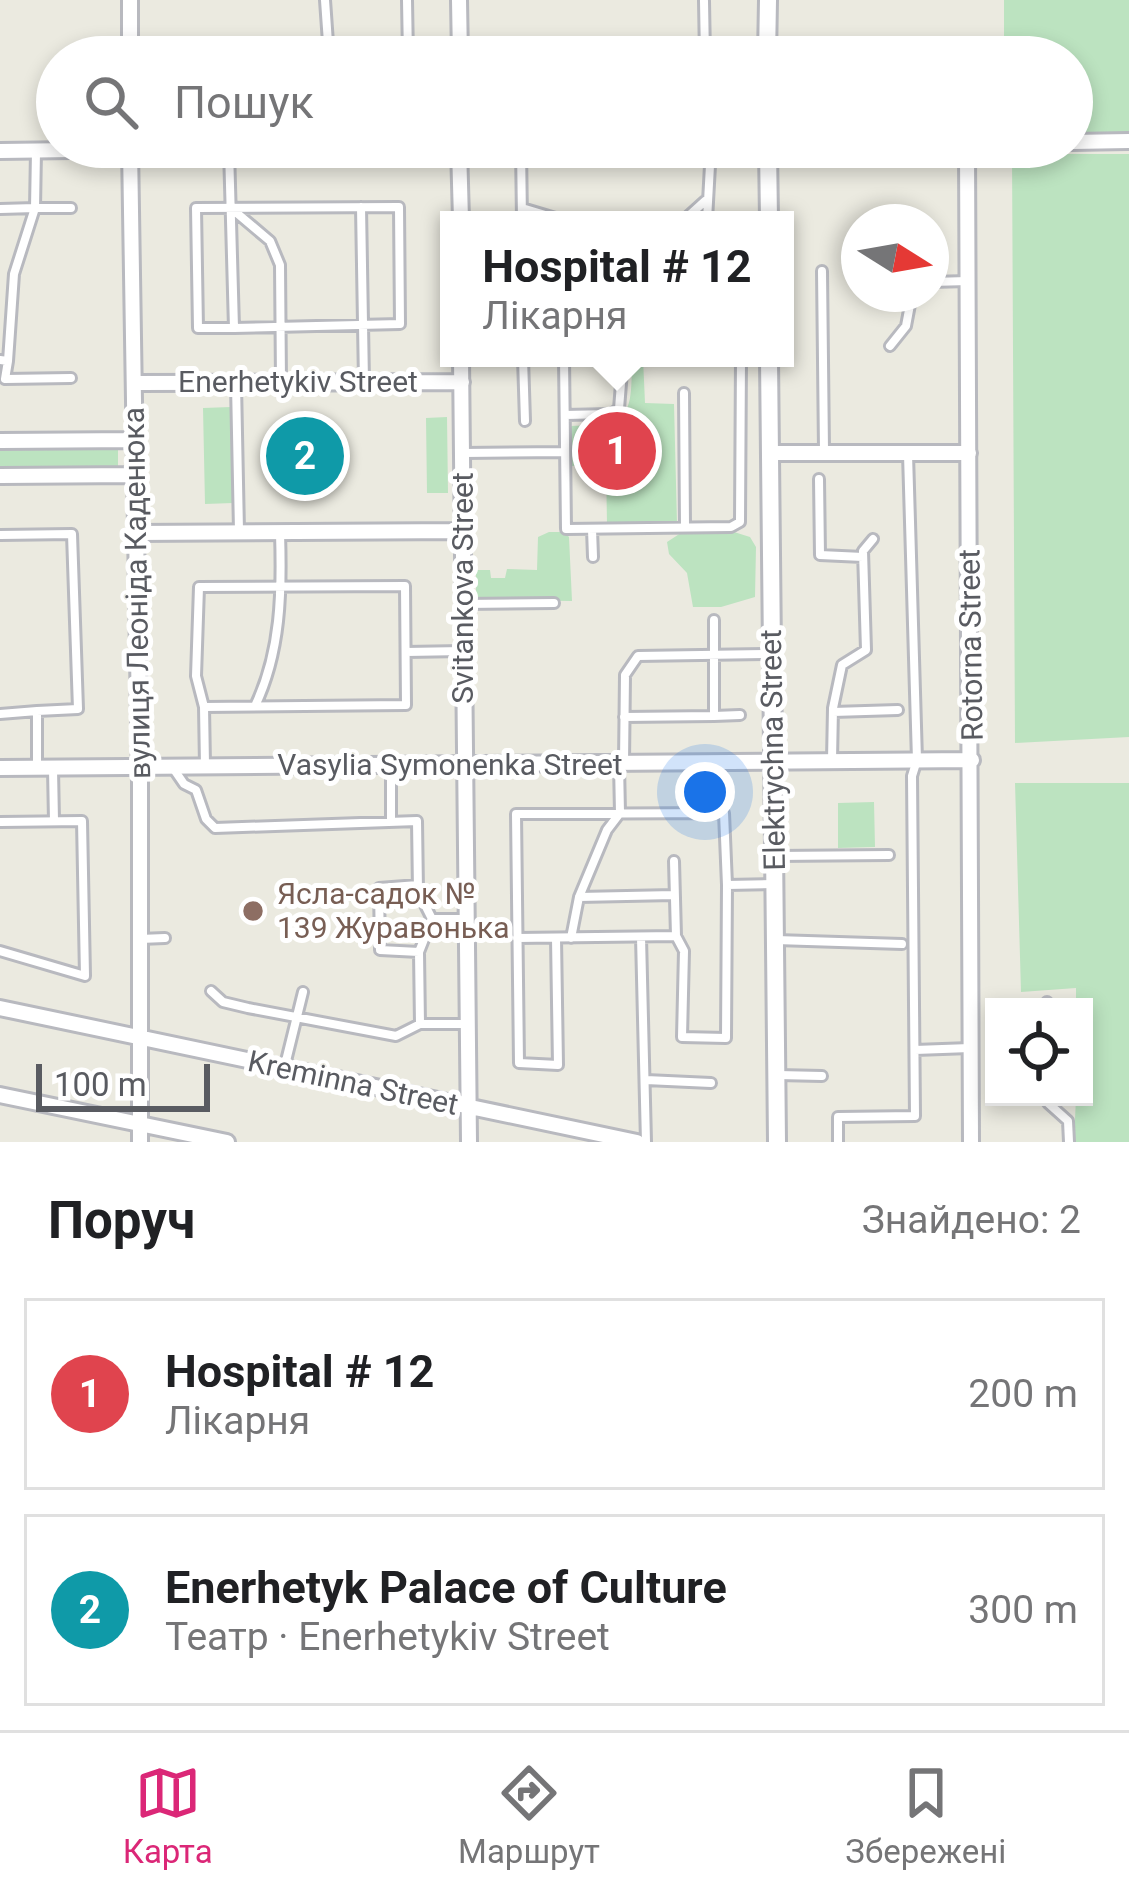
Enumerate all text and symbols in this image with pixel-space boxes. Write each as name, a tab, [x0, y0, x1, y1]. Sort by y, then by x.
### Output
search box	[36, 36, 1093, 168]
icon: search	[78, 69, 144, 135]
text: Пошук	[174, 76, 314, 129]
north arrow	[841, 204, 949, 312]
popup	[440, 211, 794, 367]
text: Hospital # 12	[482, 240, 752, 293]
text: Лікарня	[482, 293, 627, 339]
street label: Enerhetykiv Street	[178, 364, 418, 399]
pin: 1	[578, 406, 656, 496]
street label: вулиця Леоніда Каденюка	[116, 407, 157, 779]
pin: 2	[266, 411, 344, 501]
street label: Svitankova Street	[445, 472, 480, 704]
street label: Rotorna Street	[951, 549, 990, 741]
street label: Elektrychna Street	[753, 629, 792, 871]
street label: Vasylia Symonenka Street	[277, 747, 623, 782]
your location	[675, 762, 735, 822]
place label: Ясла-садок № 139 Журавонька	[277, 876, 510, 945]
marker: Ясла-садок № 139 Журавонька	[240, 898, 266, 924]
map controls	[985, 998, 1093, 1106]
button: locate	[985, 998, 1093, 1106]
street label: Kreminna Street	[245, 1043, 462, 1122]
scale bar	[36, 1058, 210, 1111]
text: 100 m	[54, 1065, 147, 1104]
text: Поруч	[48, 1191, 195, 1250]
text: Знайдено: 2	[862, 1197, 1081, 1243]
text: Hospital # 12	[165, 1345, 434, 1398]
text: 1	[79, 1371, 101, 1417]
text: 200 m	[968, 1371, 1078, 1417]
text: Лікарня	[165, 1398, 310, 1444]
text: Enerhetyk Palace of Culture	[165, 1561, 727, 1614]
text: 2	[79, 1587, 101, 1633]
text: 300 m	[968, 1587, 1078, 1633]
text: Театр · Enerhetykiv Street	[165, 1614, 610, 1660]
tab: Карта	[123, 1760, 213, 1871]
tab: Маршрут	[458, 1760, 600, 1871]
tab: Збережені	[845, 1760, 1006, 1871]

